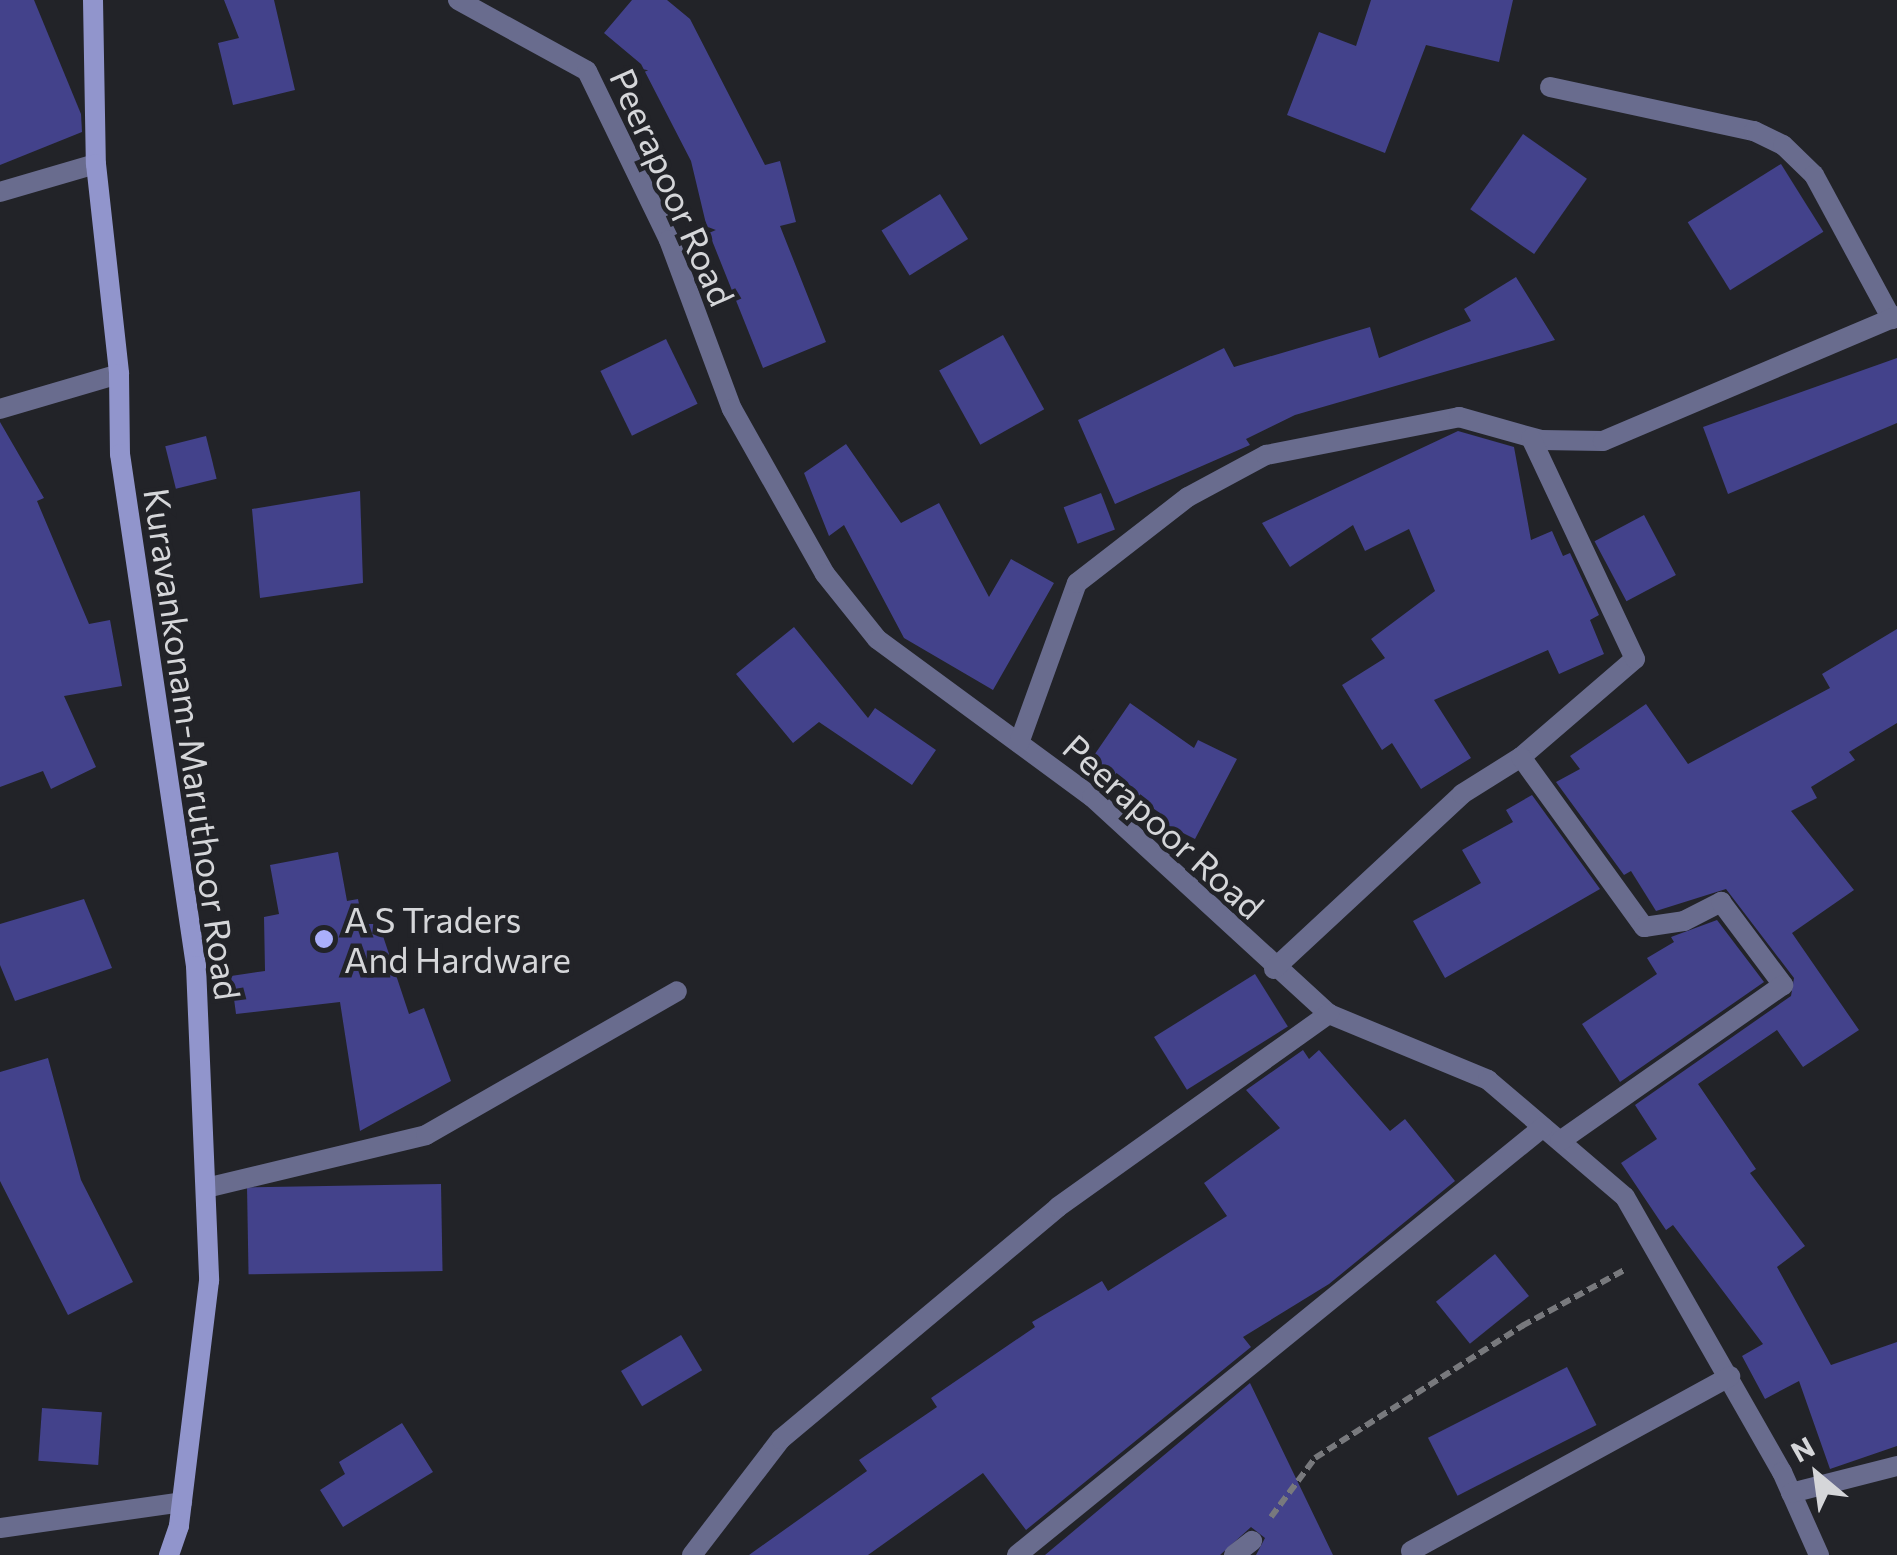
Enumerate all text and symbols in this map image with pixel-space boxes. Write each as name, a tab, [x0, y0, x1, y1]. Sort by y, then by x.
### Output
street label: Peerapoor Road	[602, 62, 744, 312]
street label: Kuravankonam-Maruthoor Road	[136, 485, 250, 1003]
street label: Peerapoor Road	[1055, 725, 1273, 927]
place label: A S Traders And Hardware	[344, 898, 571, 980]
marker: A S Traders And Hardware	[313, 928, 335, 950]
north arrow	[1767, 1425, 1867, 1525]
text: N	[1785, 1429, 1820, 1469]

